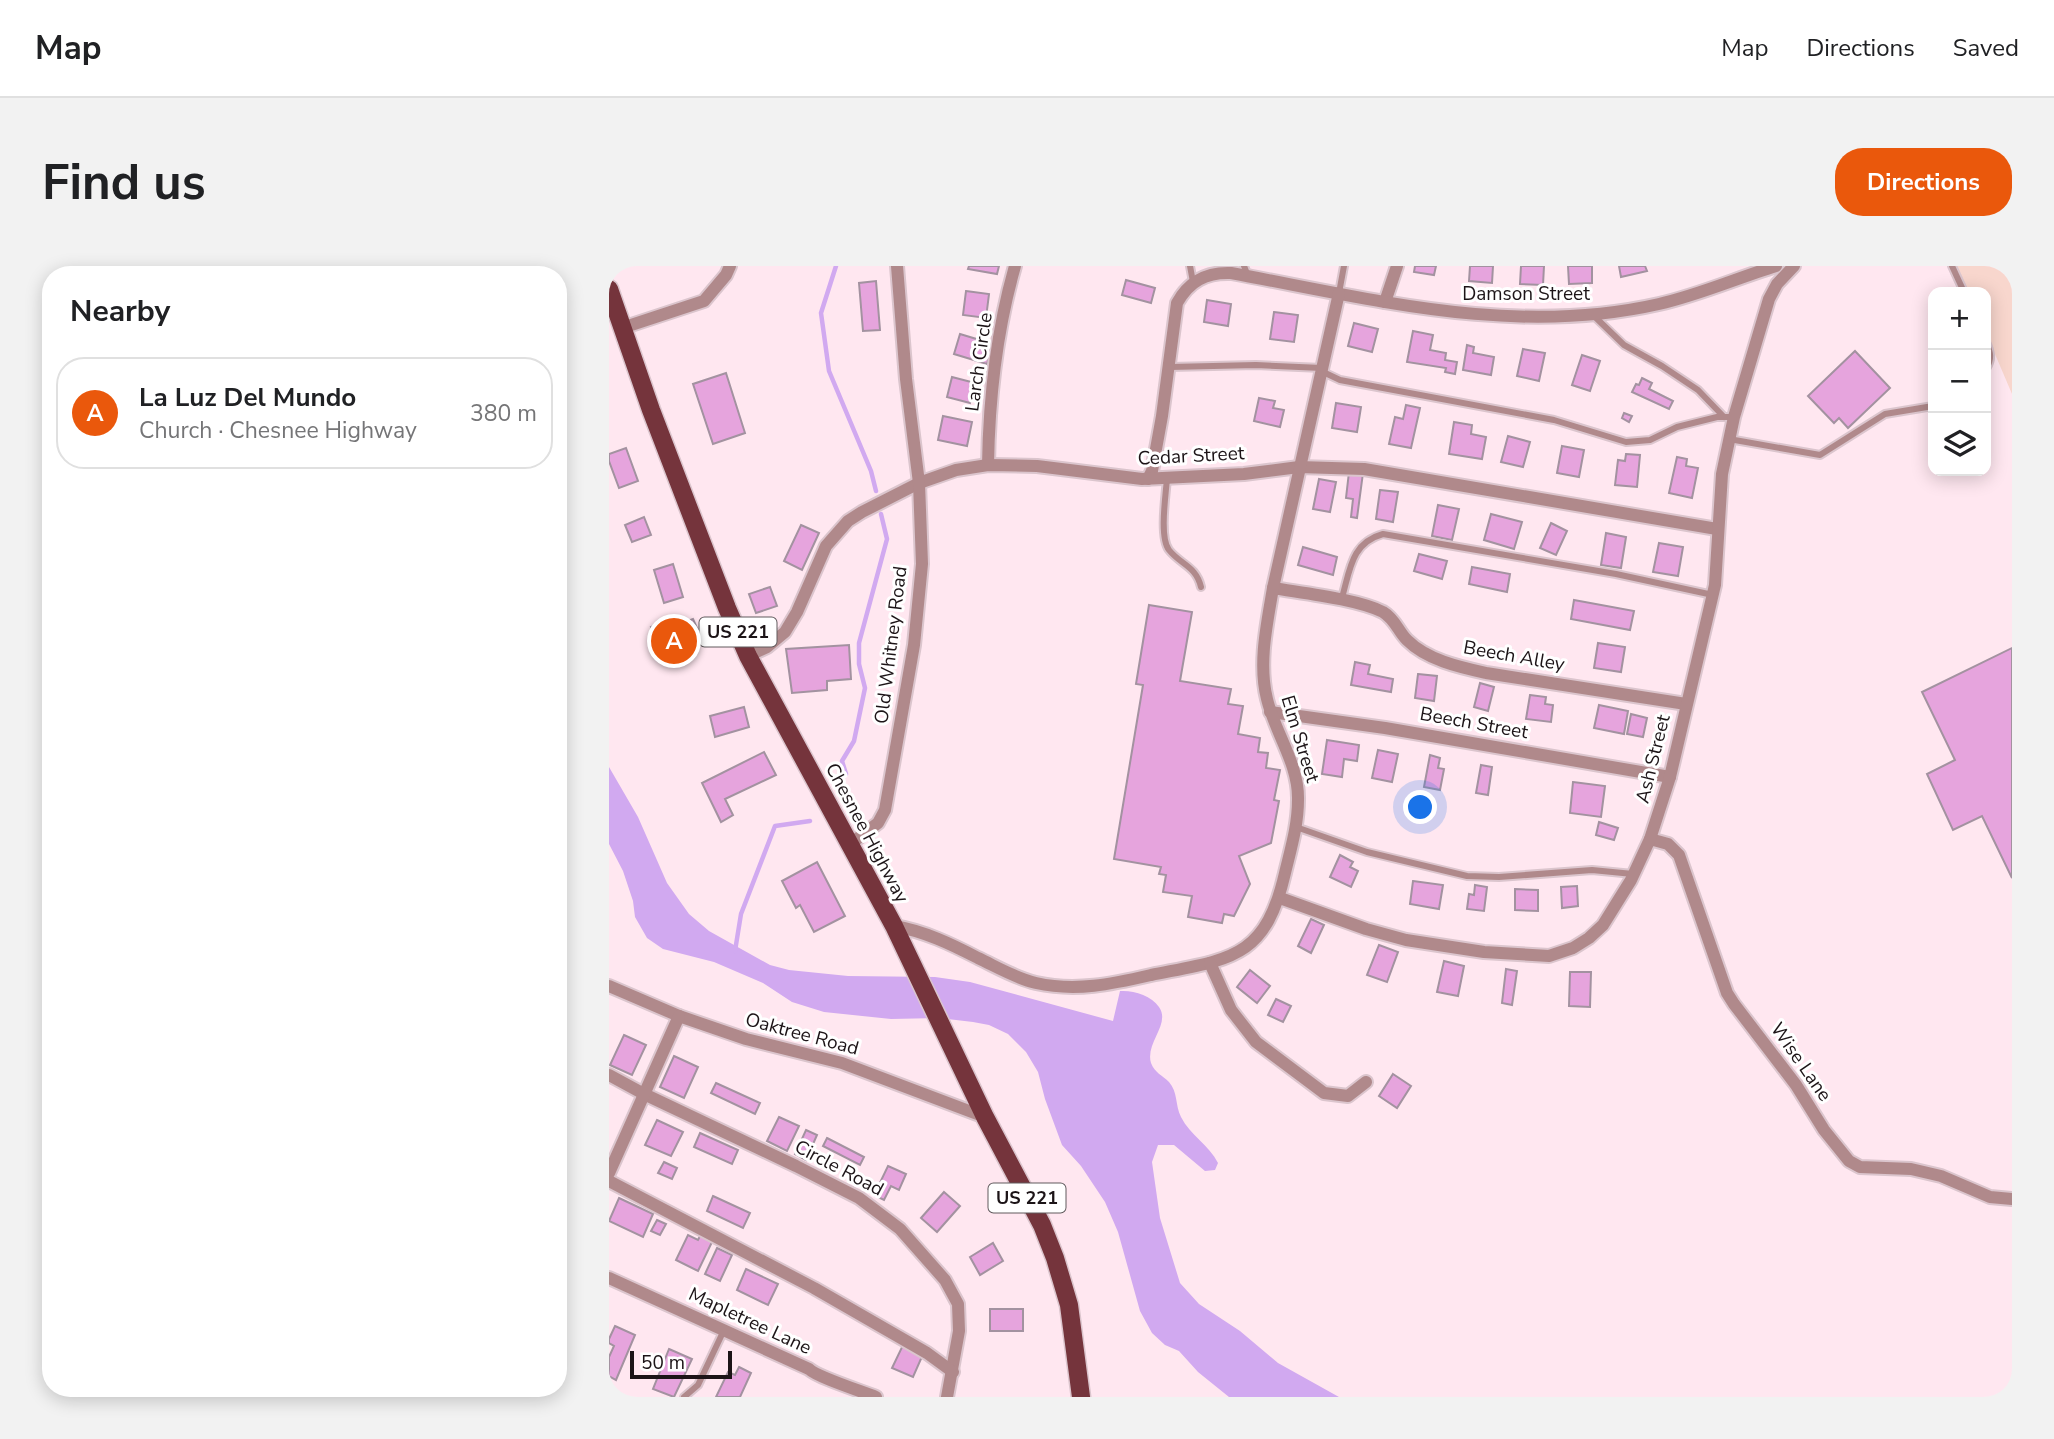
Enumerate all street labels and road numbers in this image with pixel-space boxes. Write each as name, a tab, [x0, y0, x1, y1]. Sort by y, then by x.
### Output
street label: Damson Street	[1462, 281, 1590, 307]
street label: Larch Circle	[959, 311, 999, 413]
street label: Cedar Street	[1137, 440, 1245, 472]
street label: Old Whitney Road	[868, 565, 914, 725]
road number: US 221	[699, 618, 777, 646]
street label: Beech Alley	[1461, 634, 1567, 678]
street label: Elm Street	[1274, 692, 1326, 786]
street label: Beech Street	[1418, 701, 1530, 745]
street label: Ash Street	[1629, 712, 1677, 806]
street label: Chesnee Highway	[819, 758, 915, 908]
street label: Oaktree Road	[742, 1006, 862, 1062]
street label: Wise Lane	[1764, 1017, 1838, 1107]
street label: Circle Road	[790, 1134, 888, 1202]
road number: US 221	[989, 1183, 1066, 1212]
street label: Mapletree Lane	[684, 1281, 816, 1361]

